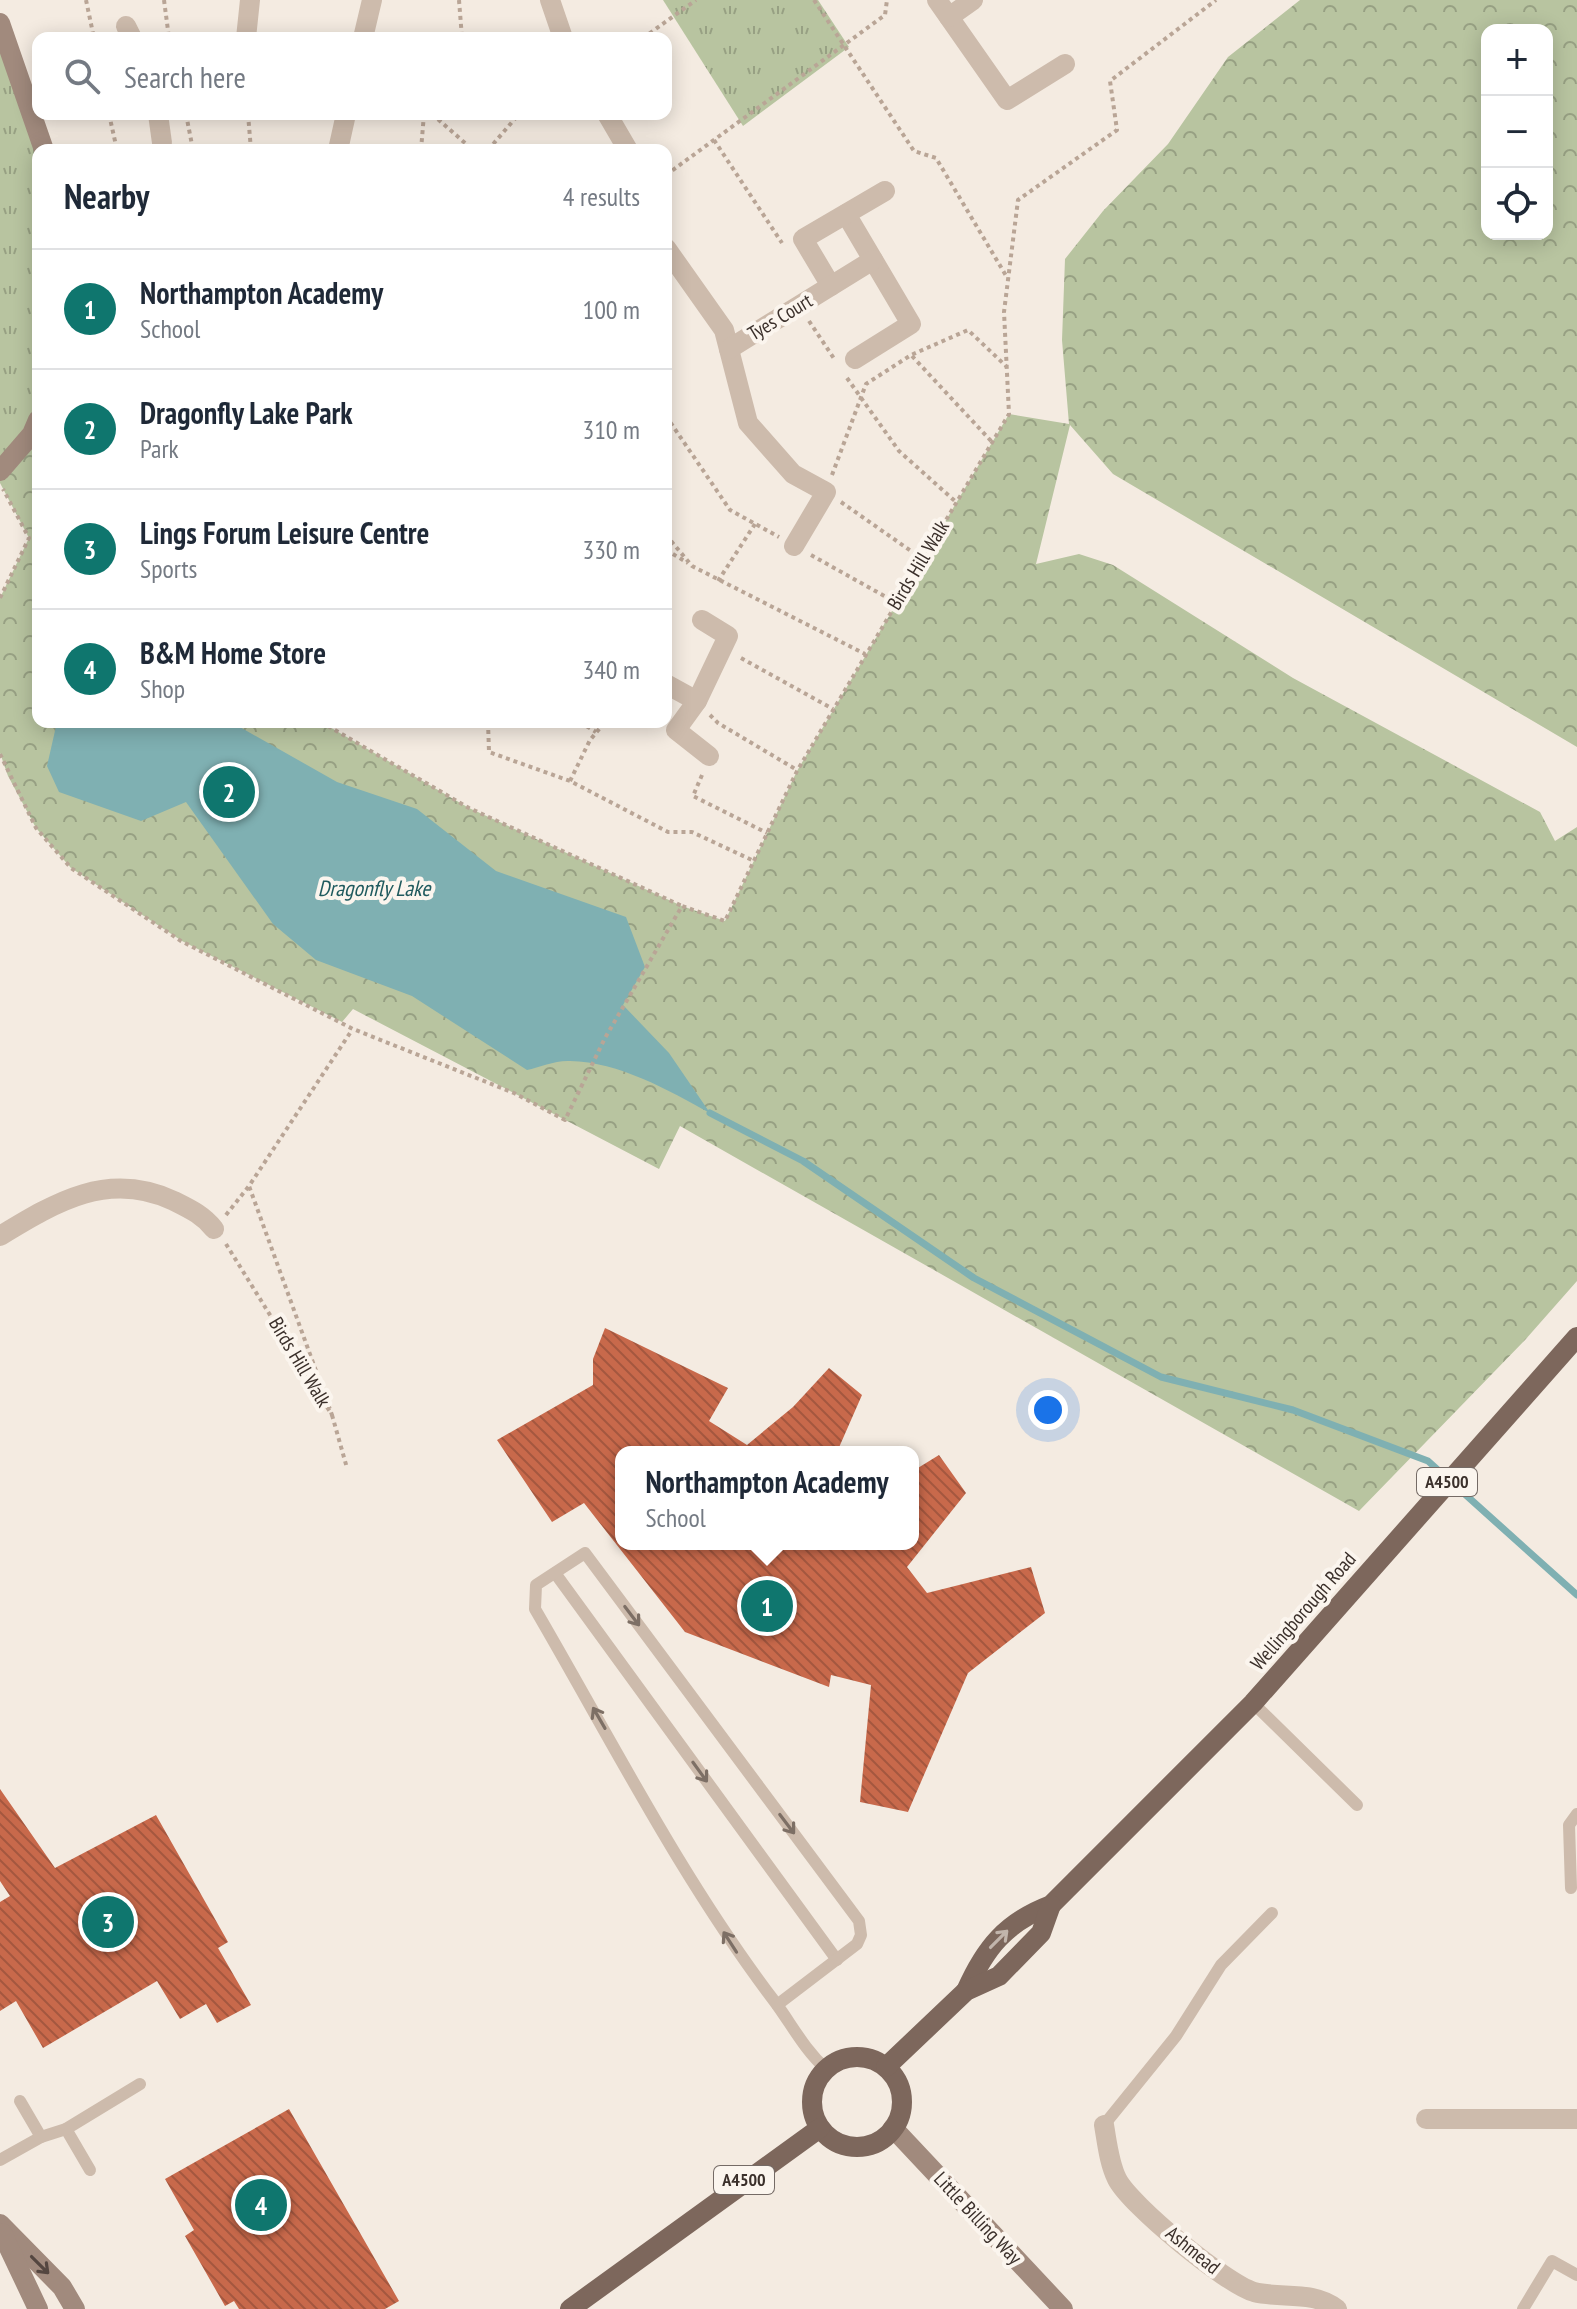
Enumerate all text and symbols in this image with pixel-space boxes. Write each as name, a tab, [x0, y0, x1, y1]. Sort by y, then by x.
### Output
map controls	[1481, 24, 1553, 240]
button: +	[1481, 24, 1553, 96]
search box	[32, 32, 672, 120]
icon: search	[60, 54, 104, 98]
text: Search here	[124, 57, 246, 96]
button: −	[1481, 96, 1553, 168]
button: locate	[1481, 168, 1553, 240]
text: Nearby	[64, 174, 149, 218]
text: 4 results	[563, 180, 640, 213]
text: Northampton Academy	[140, 273, 383, 312]
street label: Tyes Court	[743, 287, 818, 346]
text: 1	[84, 293, 96, 326]
text: 100 m	[582, 293, 640, 326]
text: School	[140, 312, 200, 345]
text: Dragonfly Lake Park	[140, 393, 353, 432]
text: 2	[84, 413, 96, 446]
text: 310 m	[582, 413, 640, 446]
text: Park	[140, 432, 179, 465]
text: Lings Forum Leisure Centre	[140, 513, 429, 552]
street label: Birds Hill Walk	[881, 515, 955, 615]
text: 3	[84, 533, 96, 566]
text: 330 m	[582, 533, 640, 566]
text: Sports	[140, 552, 197, 585]
text: B&M Home Store	[140, 633, 326, 672]
text: 4	[84, 653, 96, 686]
text: 340 m	[582, 653, 640, 686]
text: Shop	[140, 672, 185, 705]
pin: 2	[203, 762, 255, 822]
water label: Dragonfly Lake	[318, 874, 432, 902]
street label: Birds Hill Walk	[263, 1312, 337, 1412]
your location	[1028, 1390, 1068, 1430]
popup	[615, 1446, 919, 1550]
text: Northampton Academy	[645, 1462, 889, 1501]
road number: A4500	[1417, 1468, 1477, 1496]
text: School	[645, 1501, 706, 1534]
street label: Wellingborough Road	[1245, 1547, 1361, 1675]
pin: 1	[741, 1576, 793, 1636]
one-way arrow	[623, 1605, 640, 1626]
one-way arrow	[590, 1707, 606, 1730]
one-way arrow	[691, 1760, 708, 1782]
one-way arrow	[778, 1813, 795, 1835]
pin: 3	[82, 1892, 134, 1952]
one-way arrow	[990, 1929, 1009, 1949]
one-way arrow	[722, 1932, 738, 1954]
road number: A4500	[714, 2166, 774, 2194]
street label: Little Billing Way	[928, 2166, 1028, 2270]
pin: 4	[235, 2175, 287, 2235]
street label: Ashmead	[1160, 2220, 1226, 2280]
one-way arrow	[30, 2255, 49, 2274]

